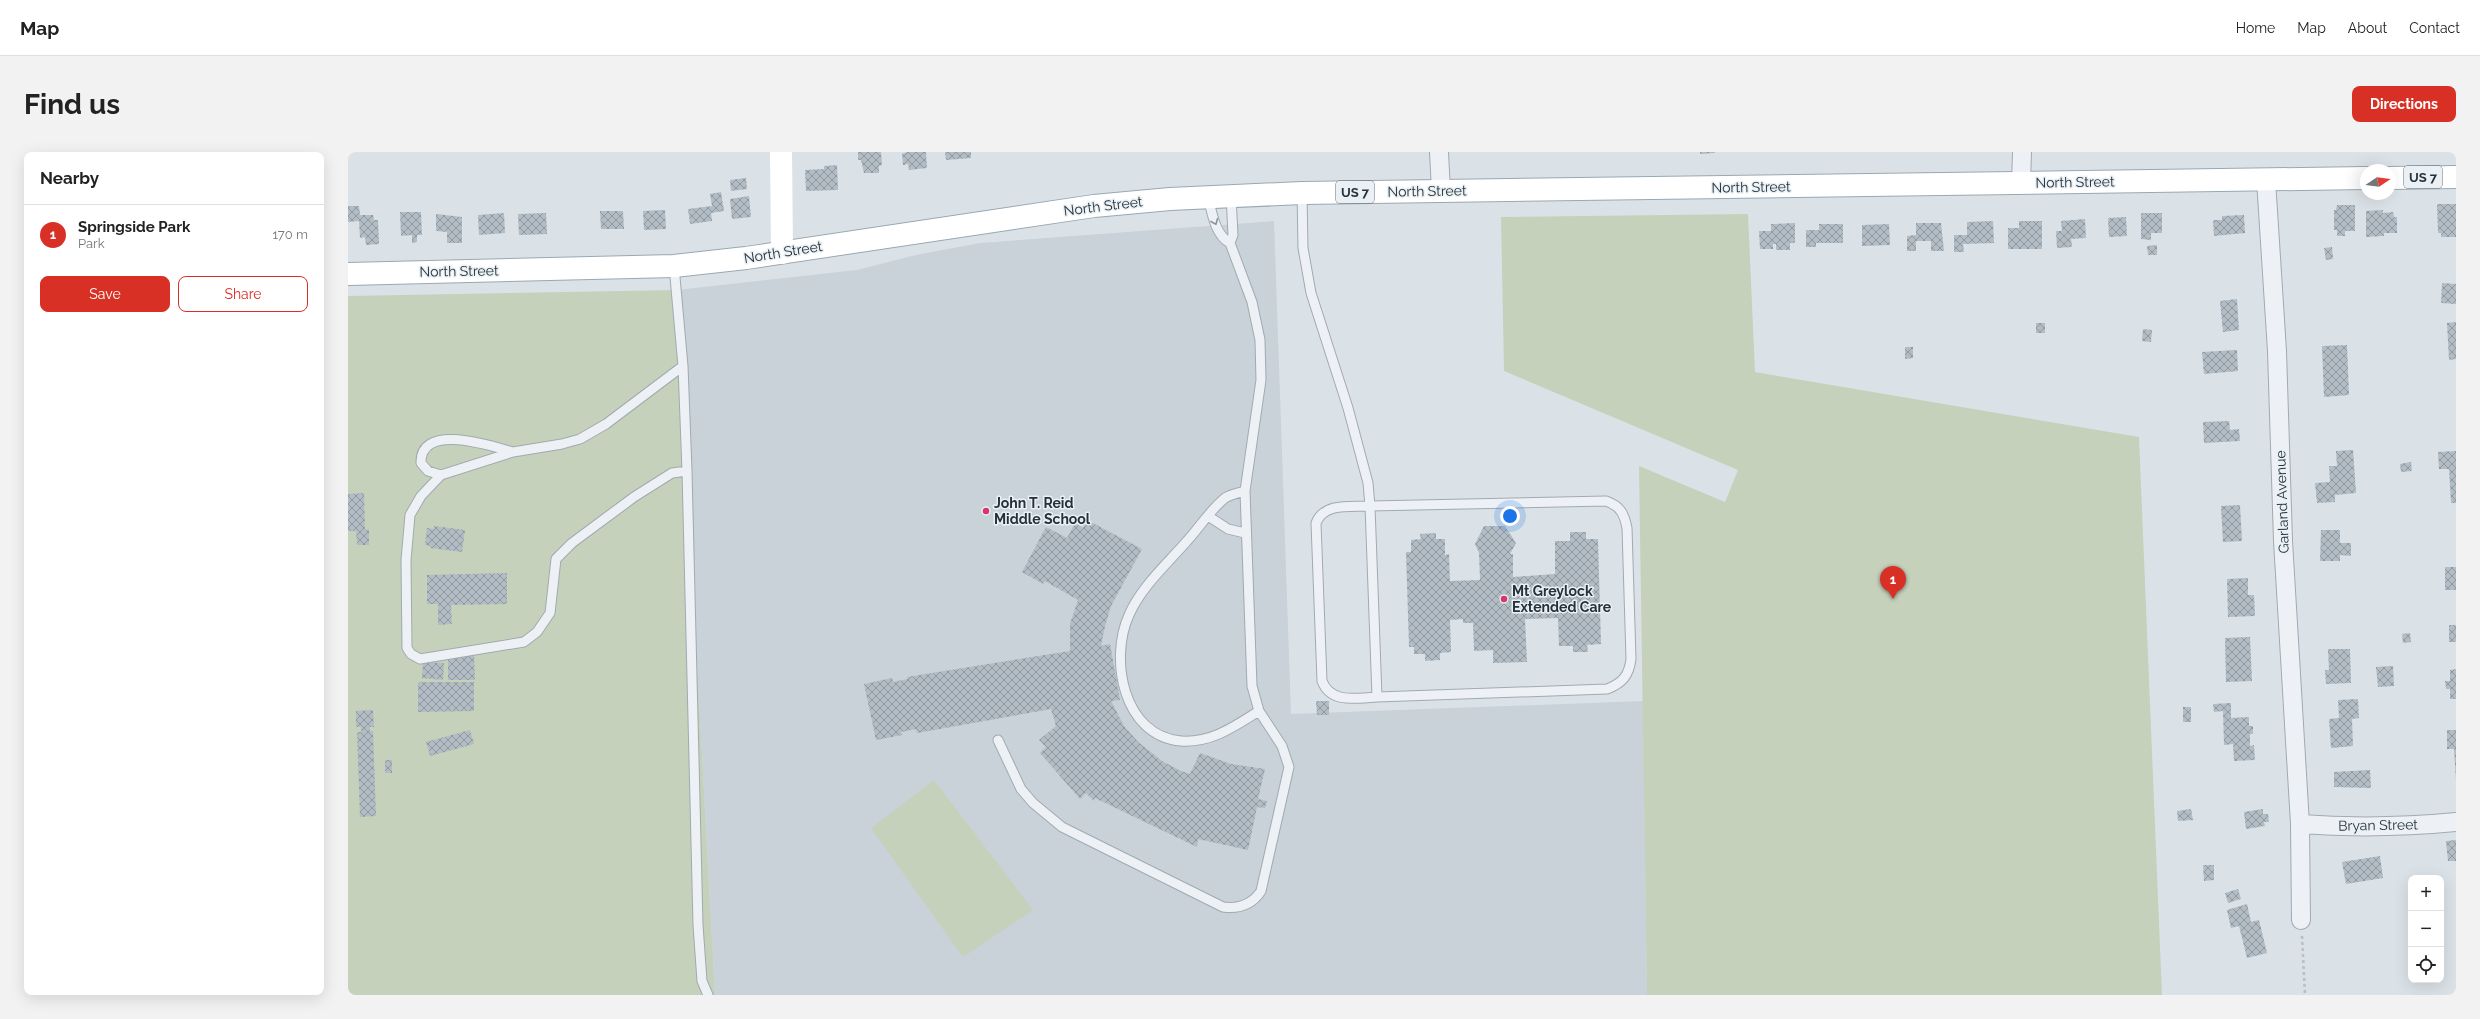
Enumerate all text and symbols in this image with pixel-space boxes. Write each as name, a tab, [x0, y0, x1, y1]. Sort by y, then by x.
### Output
text: Map	[20, 17, 59, 39]
text: Home	[2236, 20, 2275, 36]
text: Map	[2297, 20, 2326, 36]
text: About	[2348, 20, 2387, 36]
text: Contact	[2409, 20, 2460, 36]
button: Directions	[2352, 86, 2456, 122]
text: Find us	[24, 88, 120, 121]
north arrow	[2360, 164, 2396, 200]
road number: US 7	[2404, 166, 2442, 188]
text: Nearby	[40, 168, 99, 188]
street label: North Street	[2035, 173, 2115, 191]
street label: North Street	[1711, 178, 1791, 196]
road number: US 7	[1336, 181, 1374, 203]
street label: North Street	[1387, 182, 1467, 200]
street label: North Street	[1063, 193, 1144, 219]
text: Springside Park	[78, 218, 190, 236]
one-way arrow	[1211, 219, 1219, 226]
text: 1	[50, 227, 56, 242]
text: 170 m	[272, 227, 308, 242]
text: Park	[78, 236, 105, 251]
street label: North Street	[743, 238, 824, 266]
street label: North Street	[419, 262, 499, 280]
button: Save	[40, 276, 170, 312]
button: Share	[178, 276, 308, 312]
street label: Garland Avenue	[2272, 450, 2292, 554]
place label: John T. Reid Middle School	[994, 495, 1091, 527]
marker: John T. Reid Middle School	[981, 506, 991, 516]
your location	[1500, 506, 1520, 526]
pin: 1	[1880, 566, 1906, 599]
place label: Mt Greylock Extended Care	[1512, 583, 1612, 615]
marker: Mt Greylock Extended Care	[1499, 594, 1509, 604]
street label: Bryan Street	[2338, 816, 2418, 834]
map controls	[2408, 875, 2444, 983]
button: +	[2408, 875, 2444, 911]
button: −	[2408, 911, 2444, 947]
button: locate	[2408, 947, 2444, 983]

